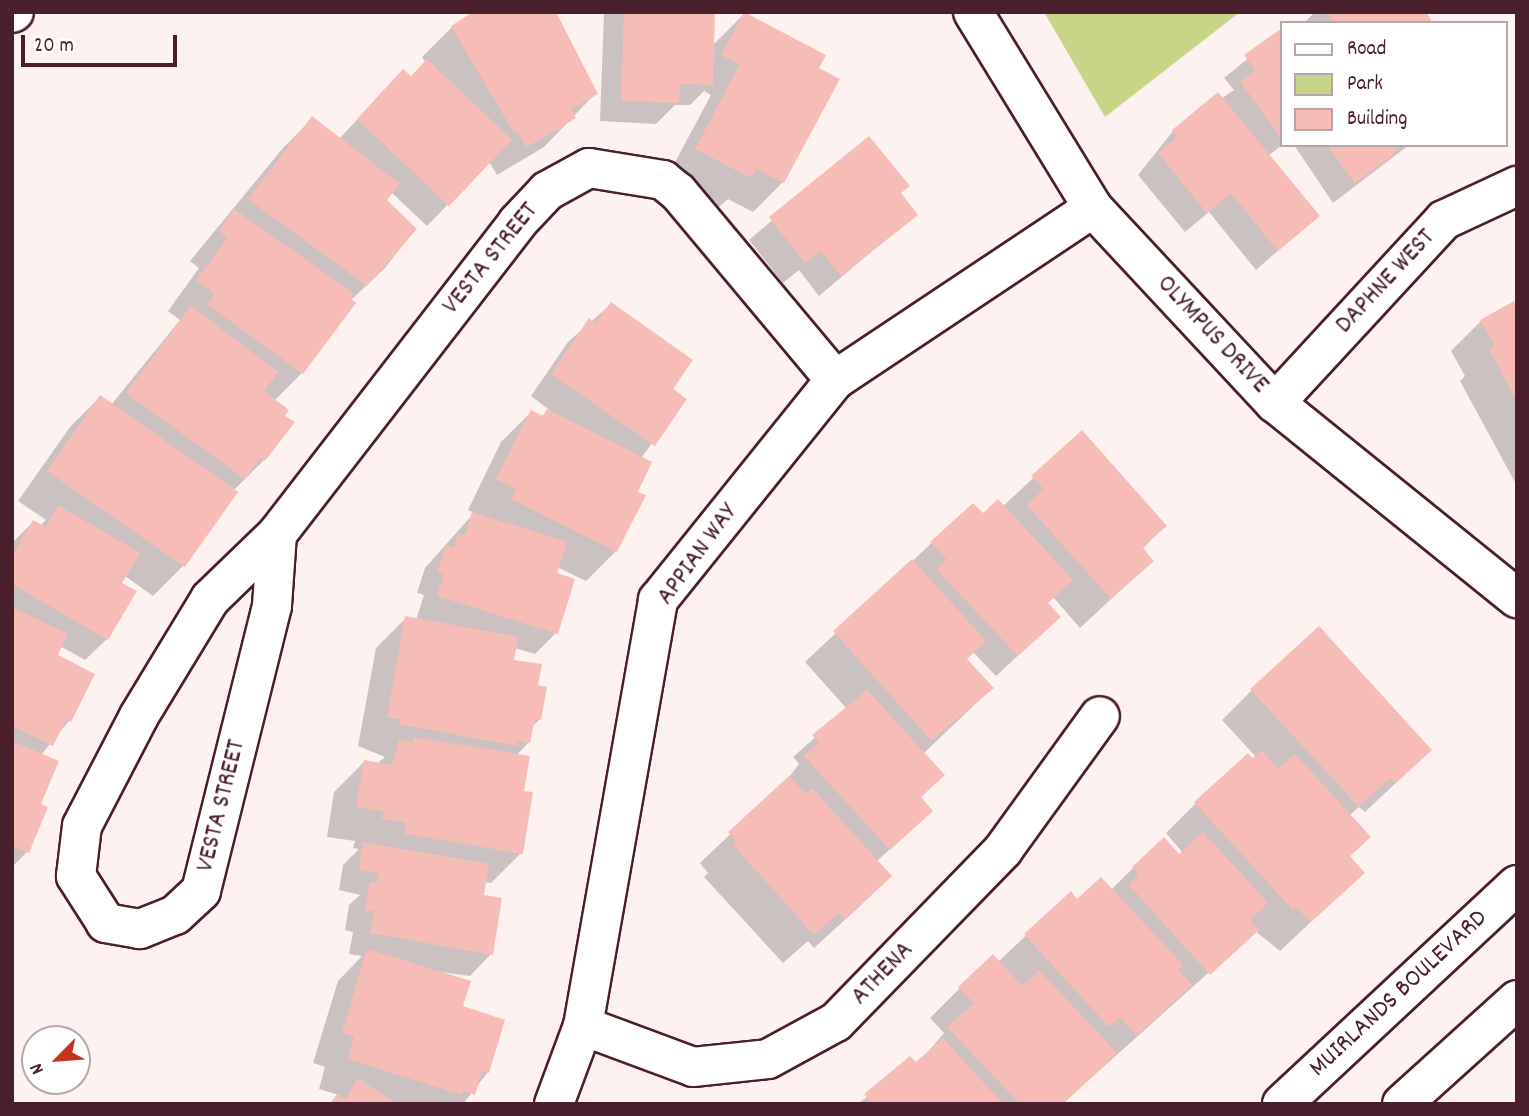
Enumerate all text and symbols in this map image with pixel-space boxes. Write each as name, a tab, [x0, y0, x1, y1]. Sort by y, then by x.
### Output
scale bar	[24, 21, 180, 65]
legend	[1280, 21, 1508, 147]
text: 20 m	[34, 32, 74, 62]
text: Road	[1347, 35, 1386, 65]
text: Park	[1347, 70, 1383, 100]
text: Building	[1347, 105, 1407, 135]
street label: VESTA STREET	[436, 197, 546, 321]
street label: DAPHNE WEST	[1330, 223, 1442, 341]
street label: OLYMPUS DRIVE	[1149, 269, 1275, 401]
street label: APPIAN WAY	[651, 498, 745, 612]
street label: VESTA STREET	[191, 737, 253, 875]
street label: MUIRLANDS BOULEVARD	[1304, 903, 1494, 1085]
street label: ATHENA	[845, 936, 921, 1012]
north arrow	[21, 1025, 91, 1095]
text: N	[24, 1058, 53, 1078]

